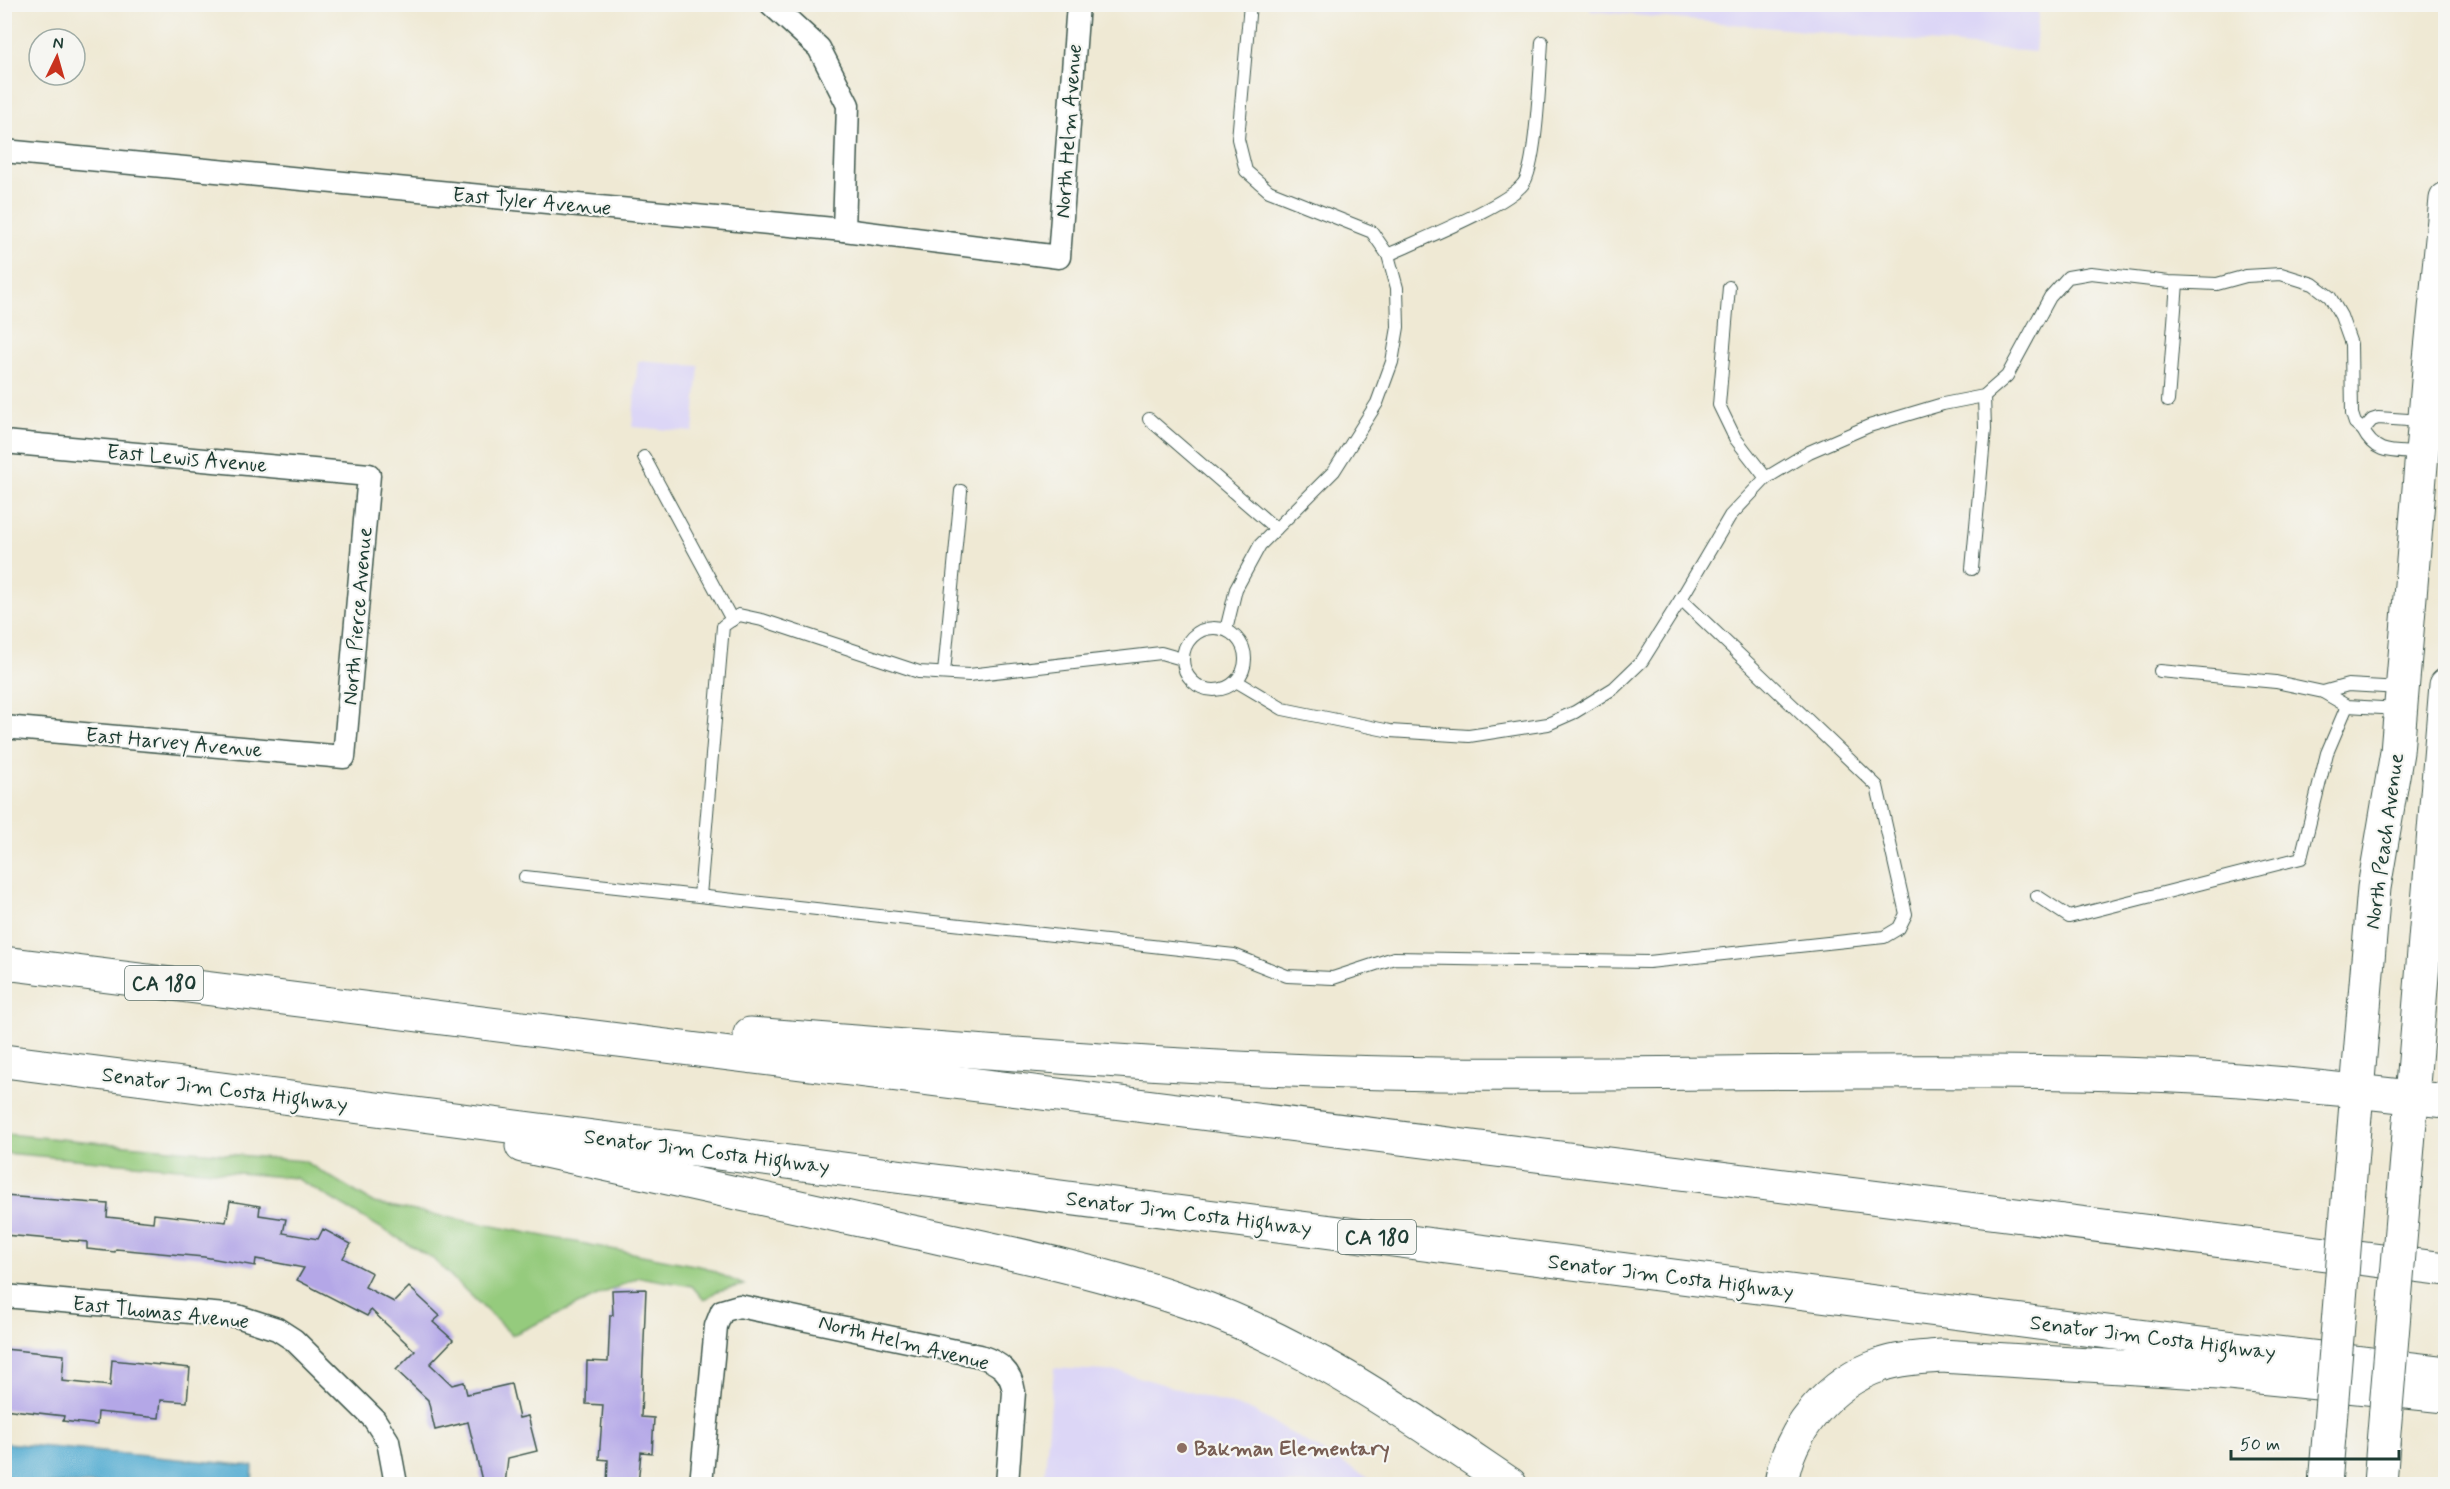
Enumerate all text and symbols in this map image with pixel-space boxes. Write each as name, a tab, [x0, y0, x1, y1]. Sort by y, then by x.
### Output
north arrow	[27, 27, 87, 87]
text: N	[52, 33, 64, 54]
street label: North Helm Avenue	[1049, 43, 1089, 219]
street label: East Tyler Avenue	[451, 181, 613, 223]
street label: East Lewis Avenue	[106, 438, 268, 480]
street label: North Pierce Avenue	[336, 526, 380, 706]
street label: East Harvey Avenue	[84, 721, 264, 765]
street label: North Peach Avenue	[2359, 751, 2411, 931]
road number: CA 180	[125, 966, 203, 1000]
street label: Senator Jim Costa Highway	[100, 1061, 349, 1121]
street label: Senator Jim Costa Highway	[582, 1123, 831, 1183]
street label: Senator Jim Costa Highway	[1064, 1185, 1313, 1245]
road number: CA 180	[1338, 1220, 1416, 1254]
street label: Senator Jim Costa Highway	[1546, 1248, 1795, 1308]
street label: East Thomas Avenue	[71, 1290, 251, 1336]
street label: North Helm Avenue	[816, 1308, 992, 1378]
street label: Senator Jim Costa Highway	[2028, 1309, 2277, 1369]
scale bar	[2231, 1423, 2399, 1461]
text: 50 m	[2240, 1433, 2280, 1457]
place label: Bakman Elementary	[1194, 1435, 1390, 1463]
marker: Bakman Elementary	[1175, 1441, 1189, 1455]

